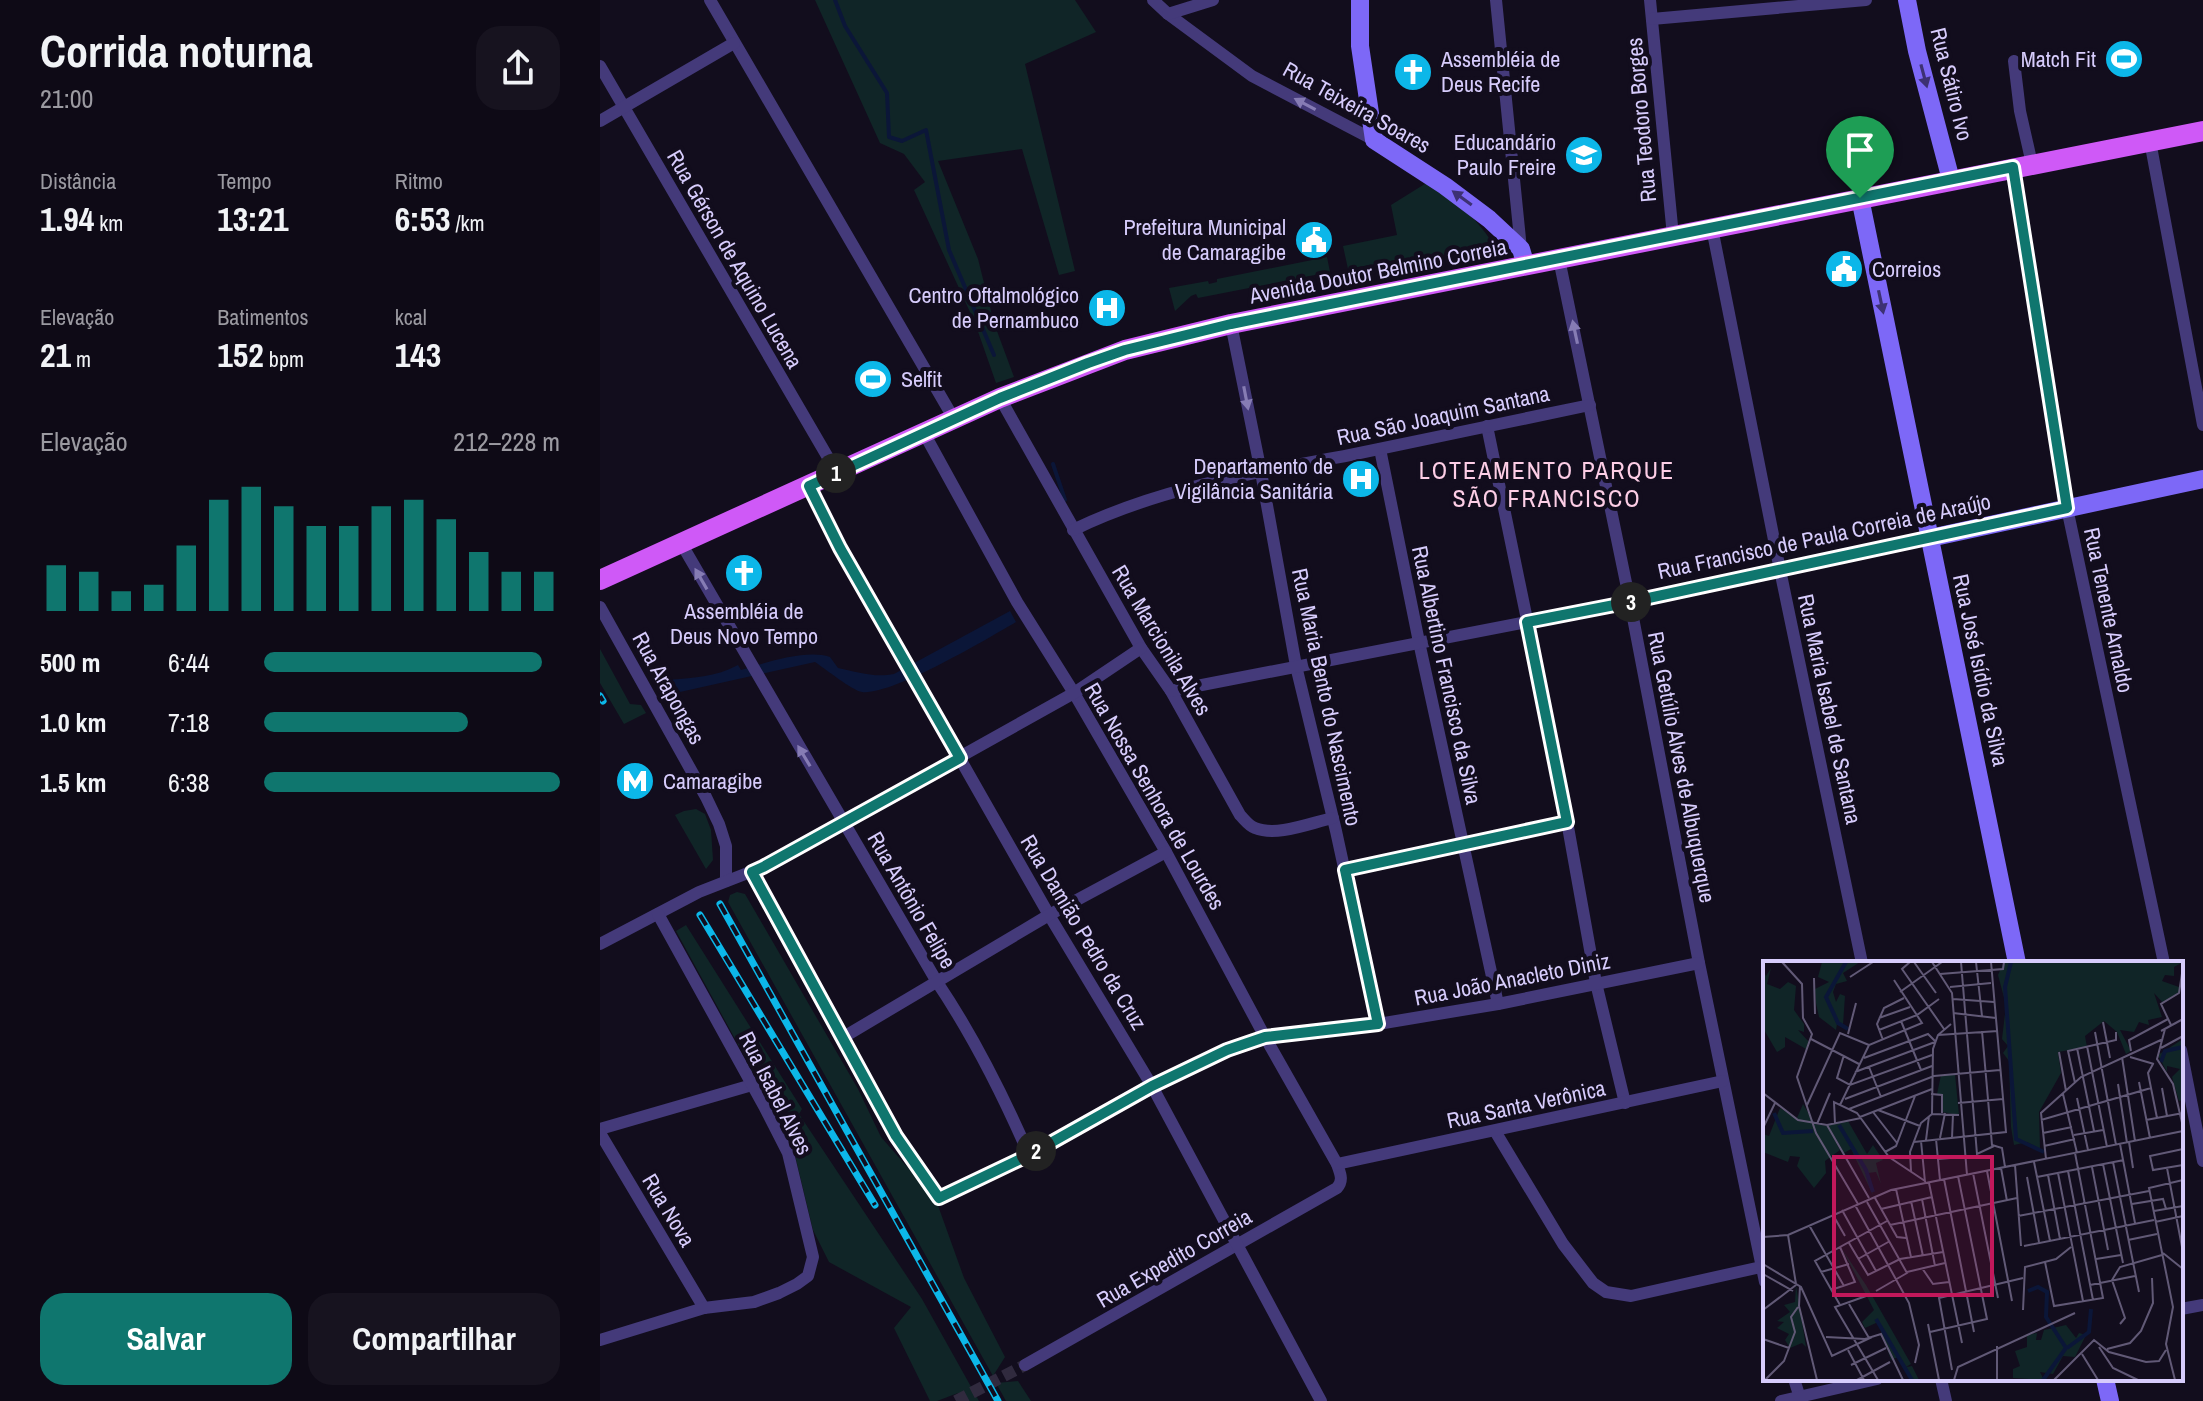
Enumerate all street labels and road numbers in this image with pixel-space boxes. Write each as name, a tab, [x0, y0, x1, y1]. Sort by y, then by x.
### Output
street label: Rua Sátiro Ivo	[1923, 24, 1981, 144]
street label: Rua Teodoro Borges	[1619, 36, 1663, 204]
street label: Rua Teixeira Soares	[1278, 54, 1436, 160]
street label: Rua Gérson de Aquino Lucena	[660, 144, 810, 374]
street label: Avenida Doutor Belmino Correia	[1246, 231, 1509, 311]
street label: Rua São Joaquim Santana	[1334, 378, 1552, 452]
street label: Rua Francisco de Paula Correia de Araújo	[1655, 486, 1993, 586]
street label: Rua Tenente Arnaldo	[2077, 525, 2141, 695]
street label: Rua Albertino Francisco da Silva	[1405, 543, 1489, 807]
street label: Rua Marcionila Alves	[1105, 559, 1219, 721]
street label: Rua Maria Bento do Nascimento	[1285, 565, 1369, 829]
street label: Rua José Isídio da Silva	[1946, 571, 2016, 769]
street label: Rua Maria Isabel de Santana	[1791, 591, 1869, 827]
street label: Rua Arapongas	[626, 626, 712, 750]
street label: Rua Getúlio Alves de Albuquerque	[1641, 629, 1723, 905]
street label: Rua Nossa Senhora de Lourdes	[1078, 677, 1232, 915]
street label: Rua Antônio Felipe	[861, 826, 963, 974]
street label: Rua Damião Pedro da Cruz	[1014, 829, 1154, 1035]
street label: Rua João Anacleto Diniz	[1412, 945, 1612, 1013]
street label: Rua Isabel Alves	[732, 1026, 820, 1160]
street label: Rua Santa Verônica	[1444, 1073, 1608, 1135]
street label: Rua Nova	[635, 1168, 703, 1252]
street label: Rua Expedito Correia	[1091, 1201, 1257, 1315]

